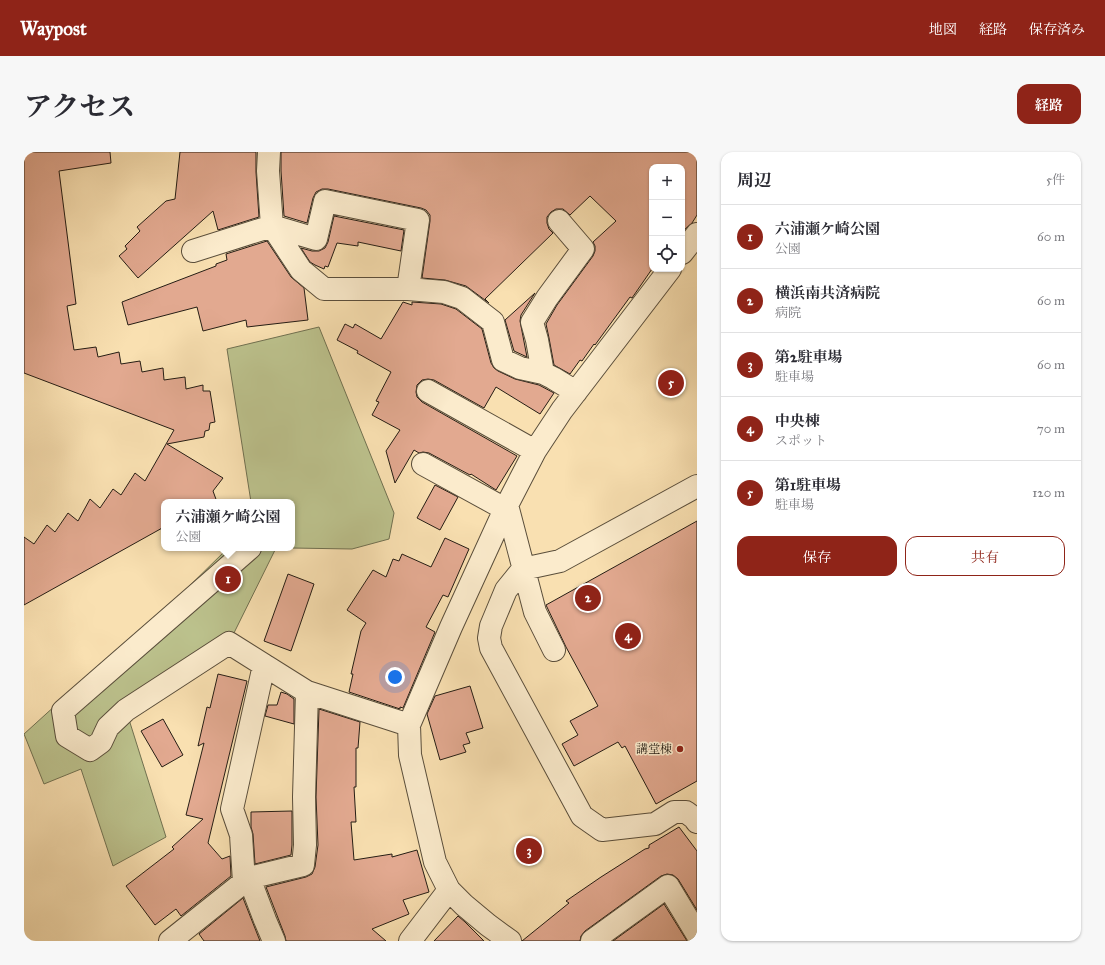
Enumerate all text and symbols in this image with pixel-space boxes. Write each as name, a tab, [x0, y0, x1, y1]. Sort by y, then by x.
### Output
text: Waypost	[20, 17, 87, 40]
text: 地図	[929, 21, 957, 38]
text: 経路	[979, 21, 1007, 38]
text: 保存済み	[1029, 21, 1085, 38]
button: 経路	[1017, 84, 1081, 124]
text: アクセス	[24, 89, 135, 124]
map controls	[649, 164, 685, 272]
button: +	[649, 164, 685, 200]
text: 周辺	[737, 170, 771, 191]
text: 5件	[1046, 172, 1065, 188]
button: −	[649, 200, 685, 236]
text: 六浦瀬ケ崎公園	[775, 220, 880, 238]
text: 1	[747, 229, 753, 245]
text: 60 m	[1037, 229, 1065, 245]
button: locate	[649, 236, 685, 272]
text: 公園	[775, 241, 801, 257]
text: 横浜南共済病院	[775, 284, 880, 302]
text: 2	[747, 293, 753, 309]
text: 60 m	[1037, 293, 1065, 309]
text: 病院	[775, 305, 801, 321]
text: 第2駐車場	[775, 348, 842, 366]
text: 3	[747, 357, 753, 373]
text: 60 m	[1037, 357, 1065, 373]
pin: 5	[658, 368, 684, 398]
text: 駐車場	[775, 369, 814, 385]
text: 中央棟	[775, 412, 820, 430]
text: 4	[746, 421, 754, 437]
text: 70 m	[1037, 421, 1065, 437]
text: スポット	[775, 433, 827, 449]
text: 第1駐車場	[775, 476, 841, 494]
text: 5	[747, 485, 753, 501]
text: 120 m	[1032, 485, 1065, 501]
text: 駐車場	[775, 497, 814, 513]
popup	[161, 499, 295, 551]
text: 六浦瀬ケ崎公園	[175, 508, 281, 526]
text: 公園	[175, 529, 202, 545]
button: 保存	[737, 536, 897, 576]
button: 共有	[905, 536, 1065, 576]
pin: 1	[215, 564, 241, 594]
pin: 2	[575, 583, 601, 613]
pin: 4	[615, 621, 641, 651]
your location	[385, 667, 405, 687]
place label: 講堂棟	[636, 742, 672, 756]
marker: 講堂棟	[675, 744, 685, 754]
pin: 3	[516, 836, 542, 866]

